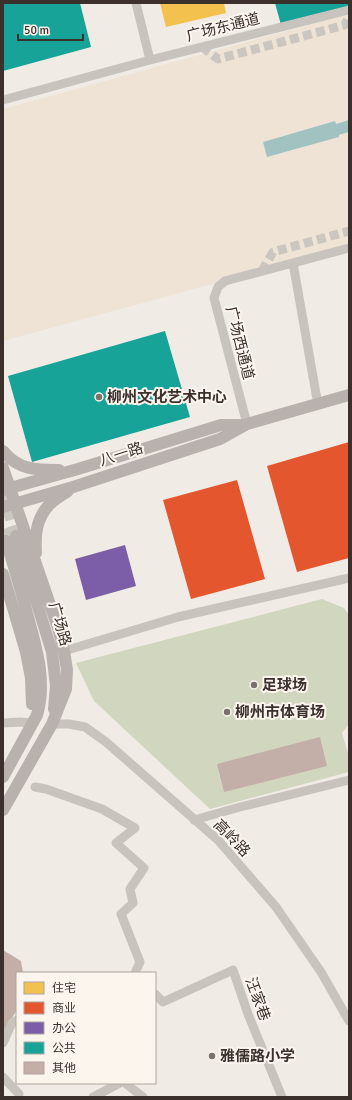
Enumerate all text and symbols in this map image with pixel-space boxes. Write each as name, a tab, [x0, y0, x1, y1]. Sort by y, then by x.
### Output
street label: 广场东通道	[184, 9, 262, 45]
scale bar	[18, 16, 83, 42]
text: 50 m	[24, 23, 49, 38]
street label: 广场西通道	[222, 304, 258, 382]
place label: 柳州文化艺术中心	[107, 388, 227, 406]
marker: 柳州文化艺术中心	[94, 392, 104, 402]
street label: 八一路	[97, 438, 145, 470]
street label: 广场路	[45, 600, 75, 648]
place label: 足球场	[262, 676, 307, 694]
marker: 足球场	[249, 680, 259, 690]
place label: 柳州市体育场	[235, 703, 325, 721]
marker: 柳州市体育场	[222, 707, 232, 717]
street label: 高岭路	[210, 816, 254, 860]
legend	[16, 972, 156, 1084]
street label: 汪家巷	[242, 975, 274, 1023]
text: 住宅	[52, 981, 76, 996]
text: 商业	[52, 1001, 76, 1016]
text: 办公	[52, 1021, 76, 1036]
text: 公共	[52, 1041, 76, 1056]
place label: 雅儒路小学	[220, 1047, 295, 1065]
marker: 雅儒路小学	[207, 1051, 217, 1061]
text: 其他	[52, 1061, 76, 1076]

